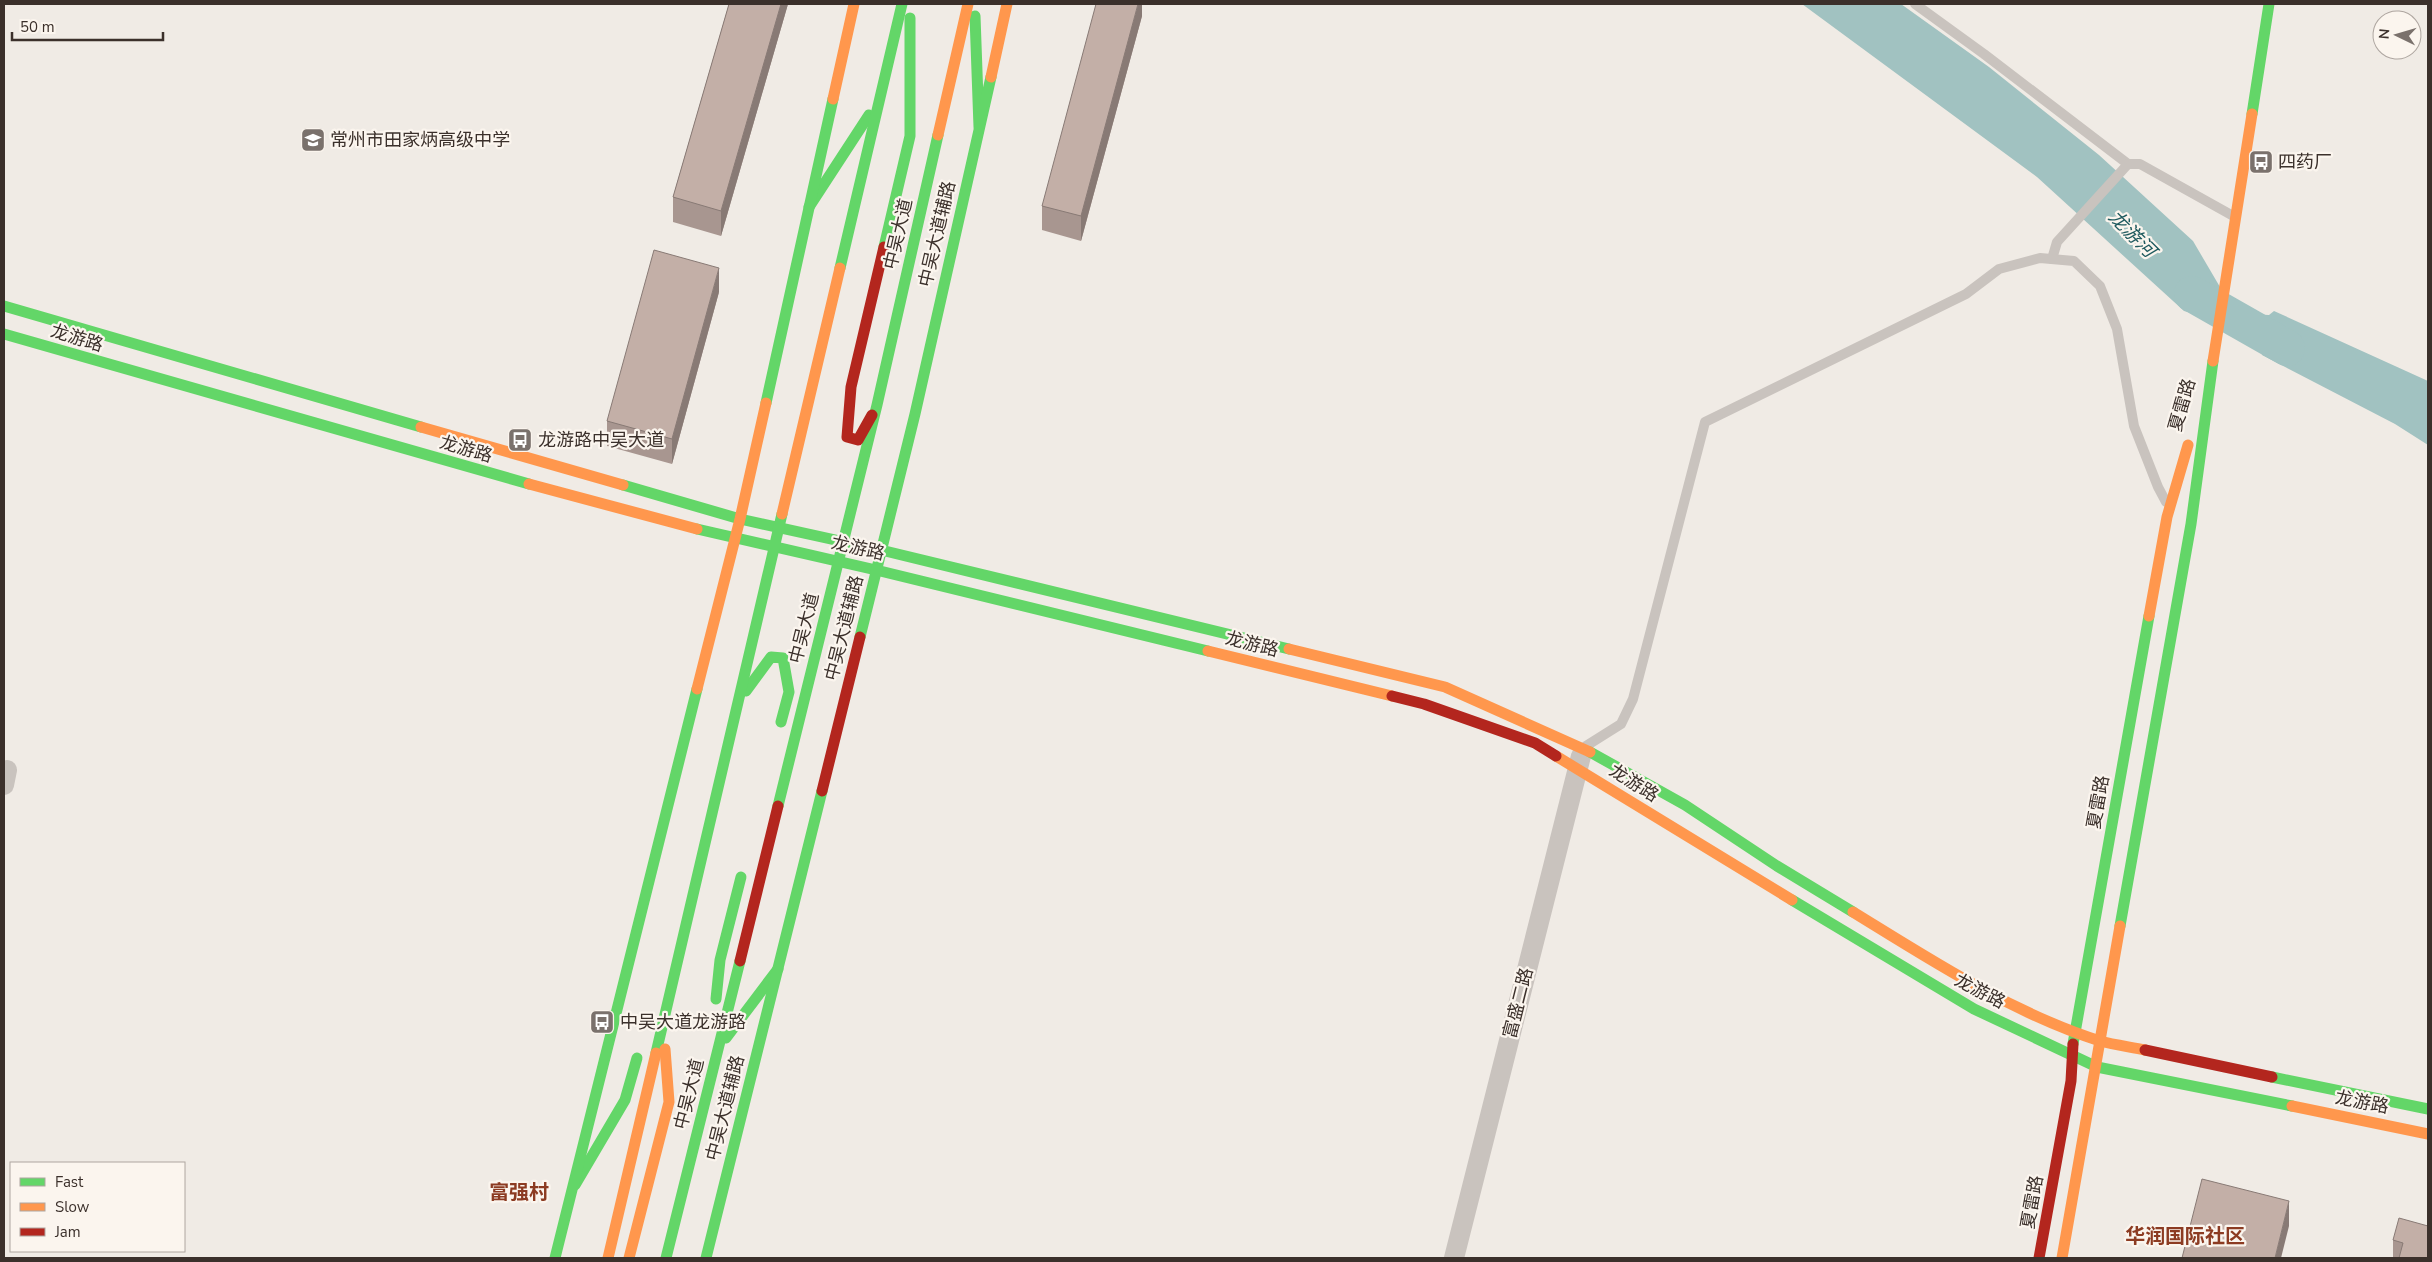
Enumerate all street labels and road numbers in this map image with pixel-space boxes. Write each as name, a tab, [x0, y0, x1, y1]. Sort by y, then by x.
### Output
street label: 中吴大道辅路	[913, 179, 961, 289]
street label: 中吴大道	[878, 196, 918, 272]
street label: 龙游路	[48, 319, 106, 357]
street label: 夏雷路	[2163, 376, 2201, 434]
street label: 龙游路	[437, 430, 495, 468]
street label: 龙游路	[829, 530, 887, 566]
street label: 中吴大道辅路	[819, 573, 869, 683]
street label: 中吴大道	[784, 590, 824, 666]
street label: 龙游路	[1223, 626, 1281, 662]
street label: 龙游路	[1605, 759, 1663, 807]
street label: 夏雷路	[2081, 773, 2115, 831]
street label: 富盛二路	[1498, 965, 1538, 1041]
street label: 龙游路	[1950, 968, 2010, 1014]
street label: 中吴大道辅路	[700, 1053, 750, 1163]
street label: 中吴大道	[669, 1056, 709, 1132]
street label: 龙游路	[2333, 1085, 2391, 1119]
street label: 夏雷路	[2015, 1173, 2049, 1231]

